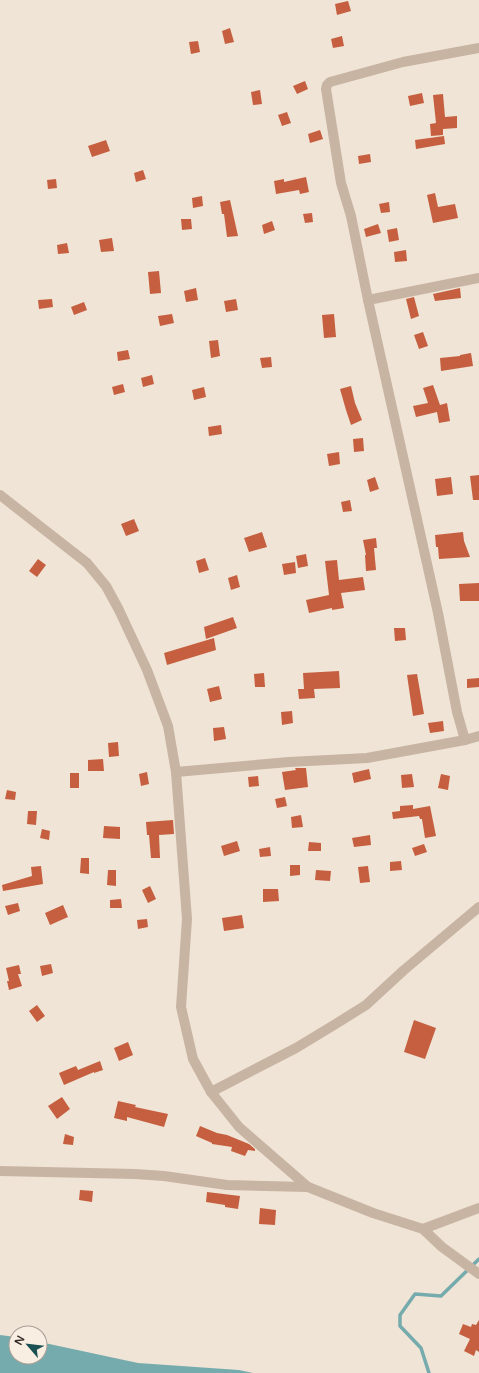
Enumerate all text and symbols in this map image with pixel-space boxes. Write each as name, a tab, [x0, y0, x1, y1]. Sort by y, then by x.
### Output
north arrow	[8, 1325, 48, 1365]
text: N	[12, 1334, 27, 1347]

